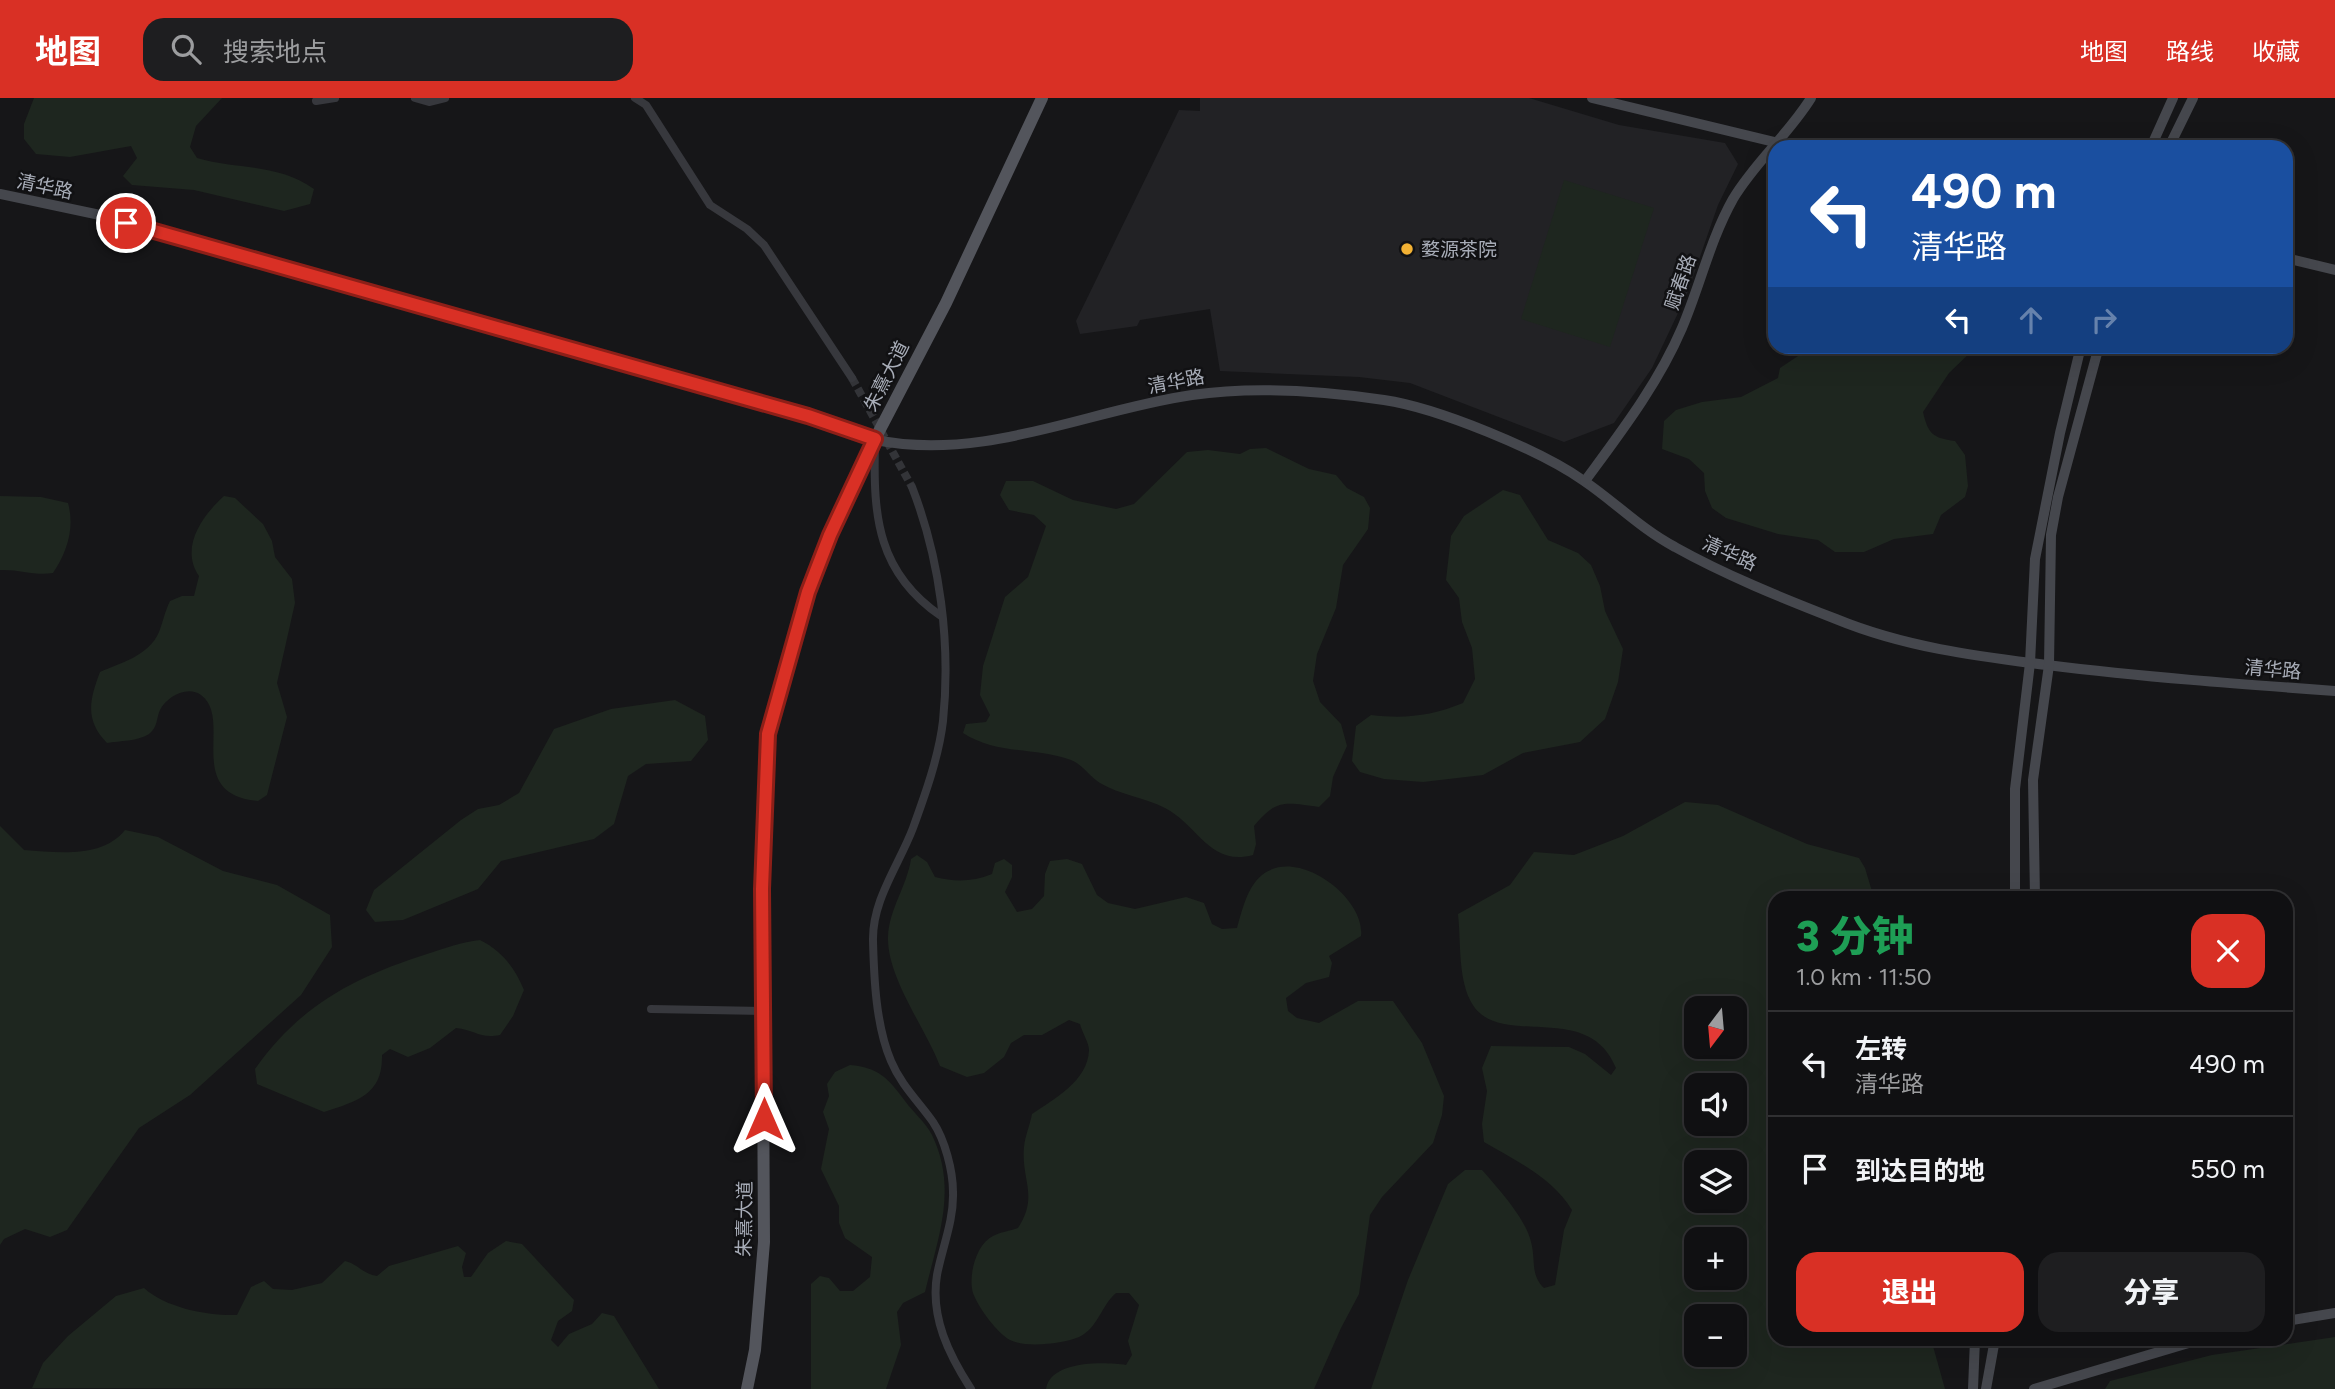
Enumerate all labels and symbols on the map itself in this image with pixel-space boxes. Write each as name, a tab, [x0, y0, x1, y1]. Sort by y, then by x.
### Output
street label: 清华路	[15, 169, 75, 204]
pin	[96, 193, 156, 253]
place label: 婺源茶院	[1421, 238, 1497, 261]
marker: 婺源茶院	[1399, 241, 1415, 257]
street label: 赋春路	[1660, 251, 1701, 313]
street label: 朱熹大道	[859, 337, 914, 415]
street label: 清华路	[1146, 365, 1206, 398]
street label: 清华路	[1699, 531, 1761, 576]
street label: 清华路	[2244, 656, 2302, 683]
north arrow	[1684, 996, 1746, 1059]
position arrow	[727, 1082, 801, 1156]
street label: 朱熹大道	[732, 1181, 757, 1257]

